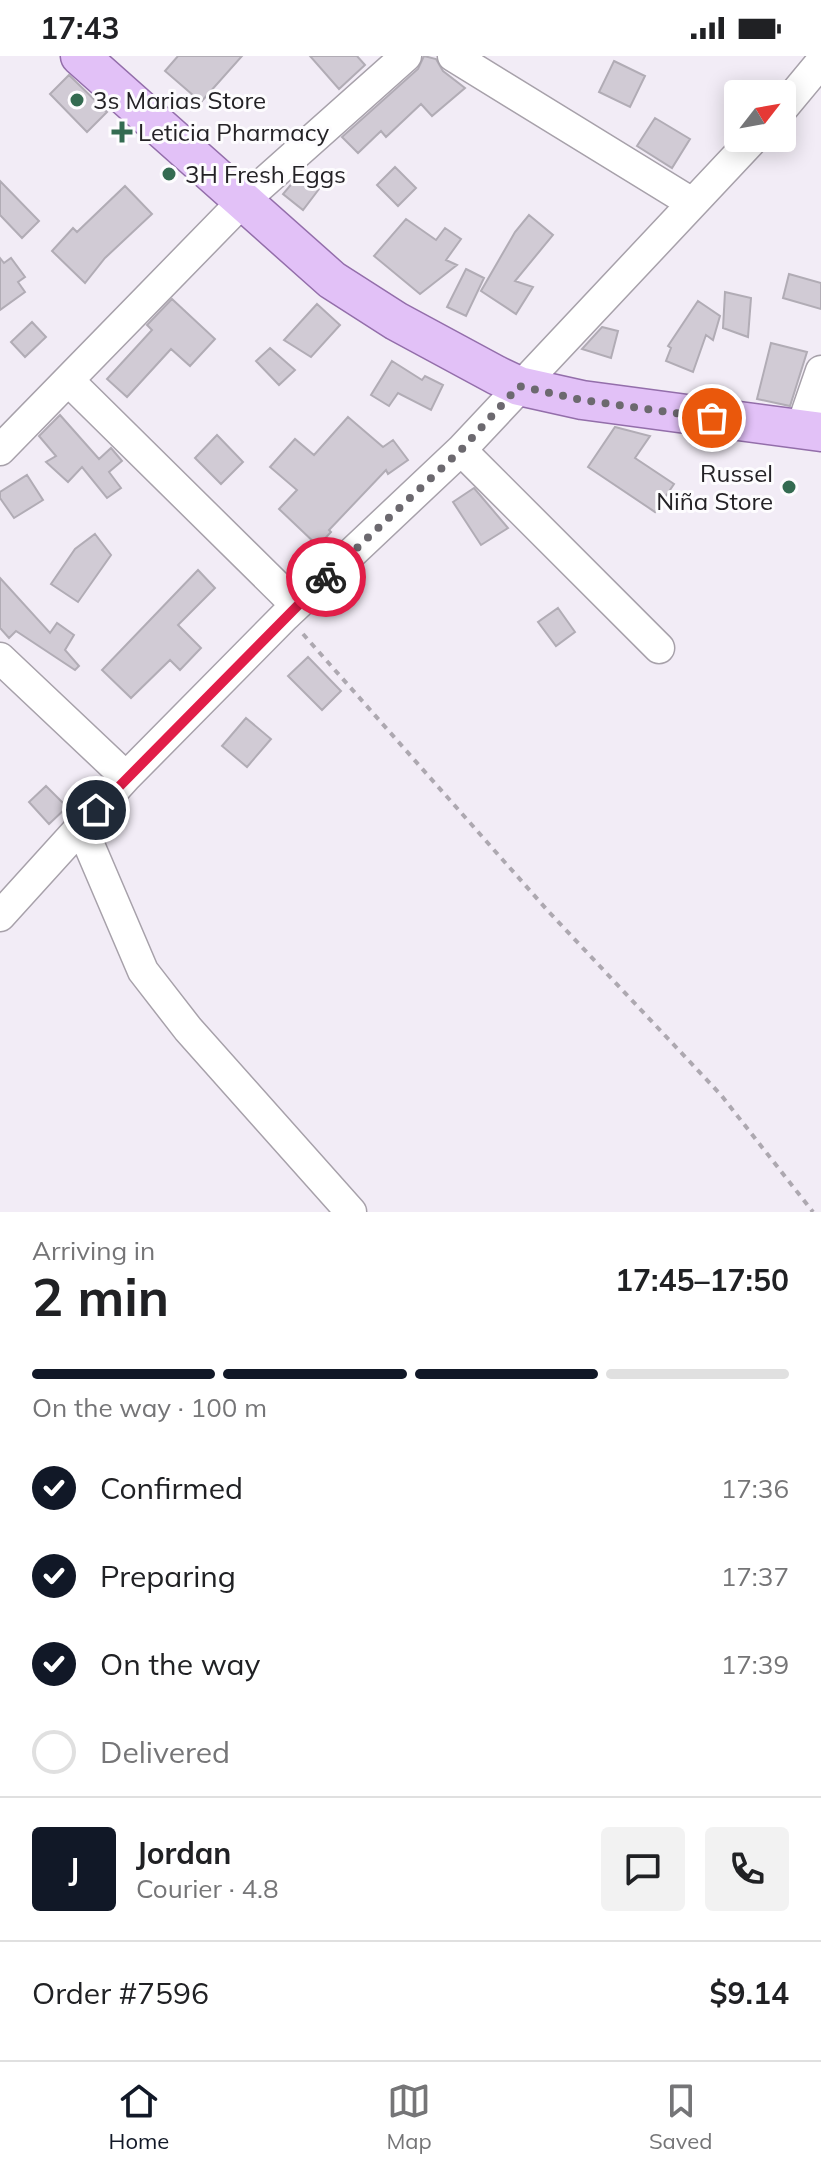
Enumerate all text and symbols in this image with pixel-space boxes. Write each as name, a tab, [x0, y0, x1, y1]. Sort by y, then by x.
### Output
text: 17:43	[40, 9, 119, 47]
north arrow	[724, 80, 796, 152]
map controls	[724, 80, 796, 152]
place label: 3s Marias Store	[93, 85, 266, 115]
marker: 3s Marias Store	[68, 91, 86, 109]
place label: Leticia Pharmacy	[138, 117, 330, 147]
marker: Leticia Pharmacy	[113, 123, 131, 141]
place label: 3H Fresh Eggs	[185, 159, 346, 189]
marker: 3H Fresh Eggs	[160, 165, 178, 183]
pin	[678, 384, 746, 452]
icon: bag	[690, 396, 734, 440]
place label: Russel Niña Store	[656, 458, 773, 516]
marker: Russel Niña Store	[780, 478, 798, 496]
courier	[286, 537, 366, 617]
icon: bike	[304, 555, 348, 599]
pin	[62, 776, 130, 844]
icon: home	[74, 788, 118, 832]
text: Arriving in	[32, 1234, 155, 1267]
text: 17:45–17:50	[615, 1261, 789, 1299]
text: 2 min	[32, 1264, 169, 1329]
text: On the way · 100 m	[32, 1391, 267, 1424]
icon: check	[32, 1466, 76, 1510]
text: Confirmed	[100, 1469, 243, 1507]
text: 17:36	[721, 1472, 789, 1505]
icon: check	[32, 1554, 76, 1598]
text: Preparing	[100, 1557, 236, 1595]
text: 17:37	[721, 1560, 789, 1593]
icon: check	[32, 1642, 76, 1686]
text: On the way	[100, 1645, 260, 1683]
text: 17:39	[721, 1648, 789, 1681]
text: Delivered	[100, 1733, 230, 1771]
button: chat	[601, 1827, 685, 1911]
button: phone	[705, 1827, 789, 1911]
text: Jordan	[136, 1834, 231, 1872]
text: J	[69, 1850, 79, 1888]
text: Courier · 4.8	[136, 1872, 279, 1905]
text: Order #7596	[32, 1974, 209, 2012]
text: $9.14	[710, 1974, 789, 2012]
tab: Home	[109, 2079, 169, 2155]
tab: Map	[386, 2079, 432, 2155]
tab: Saved	[649, 2079, 712, 2155]

